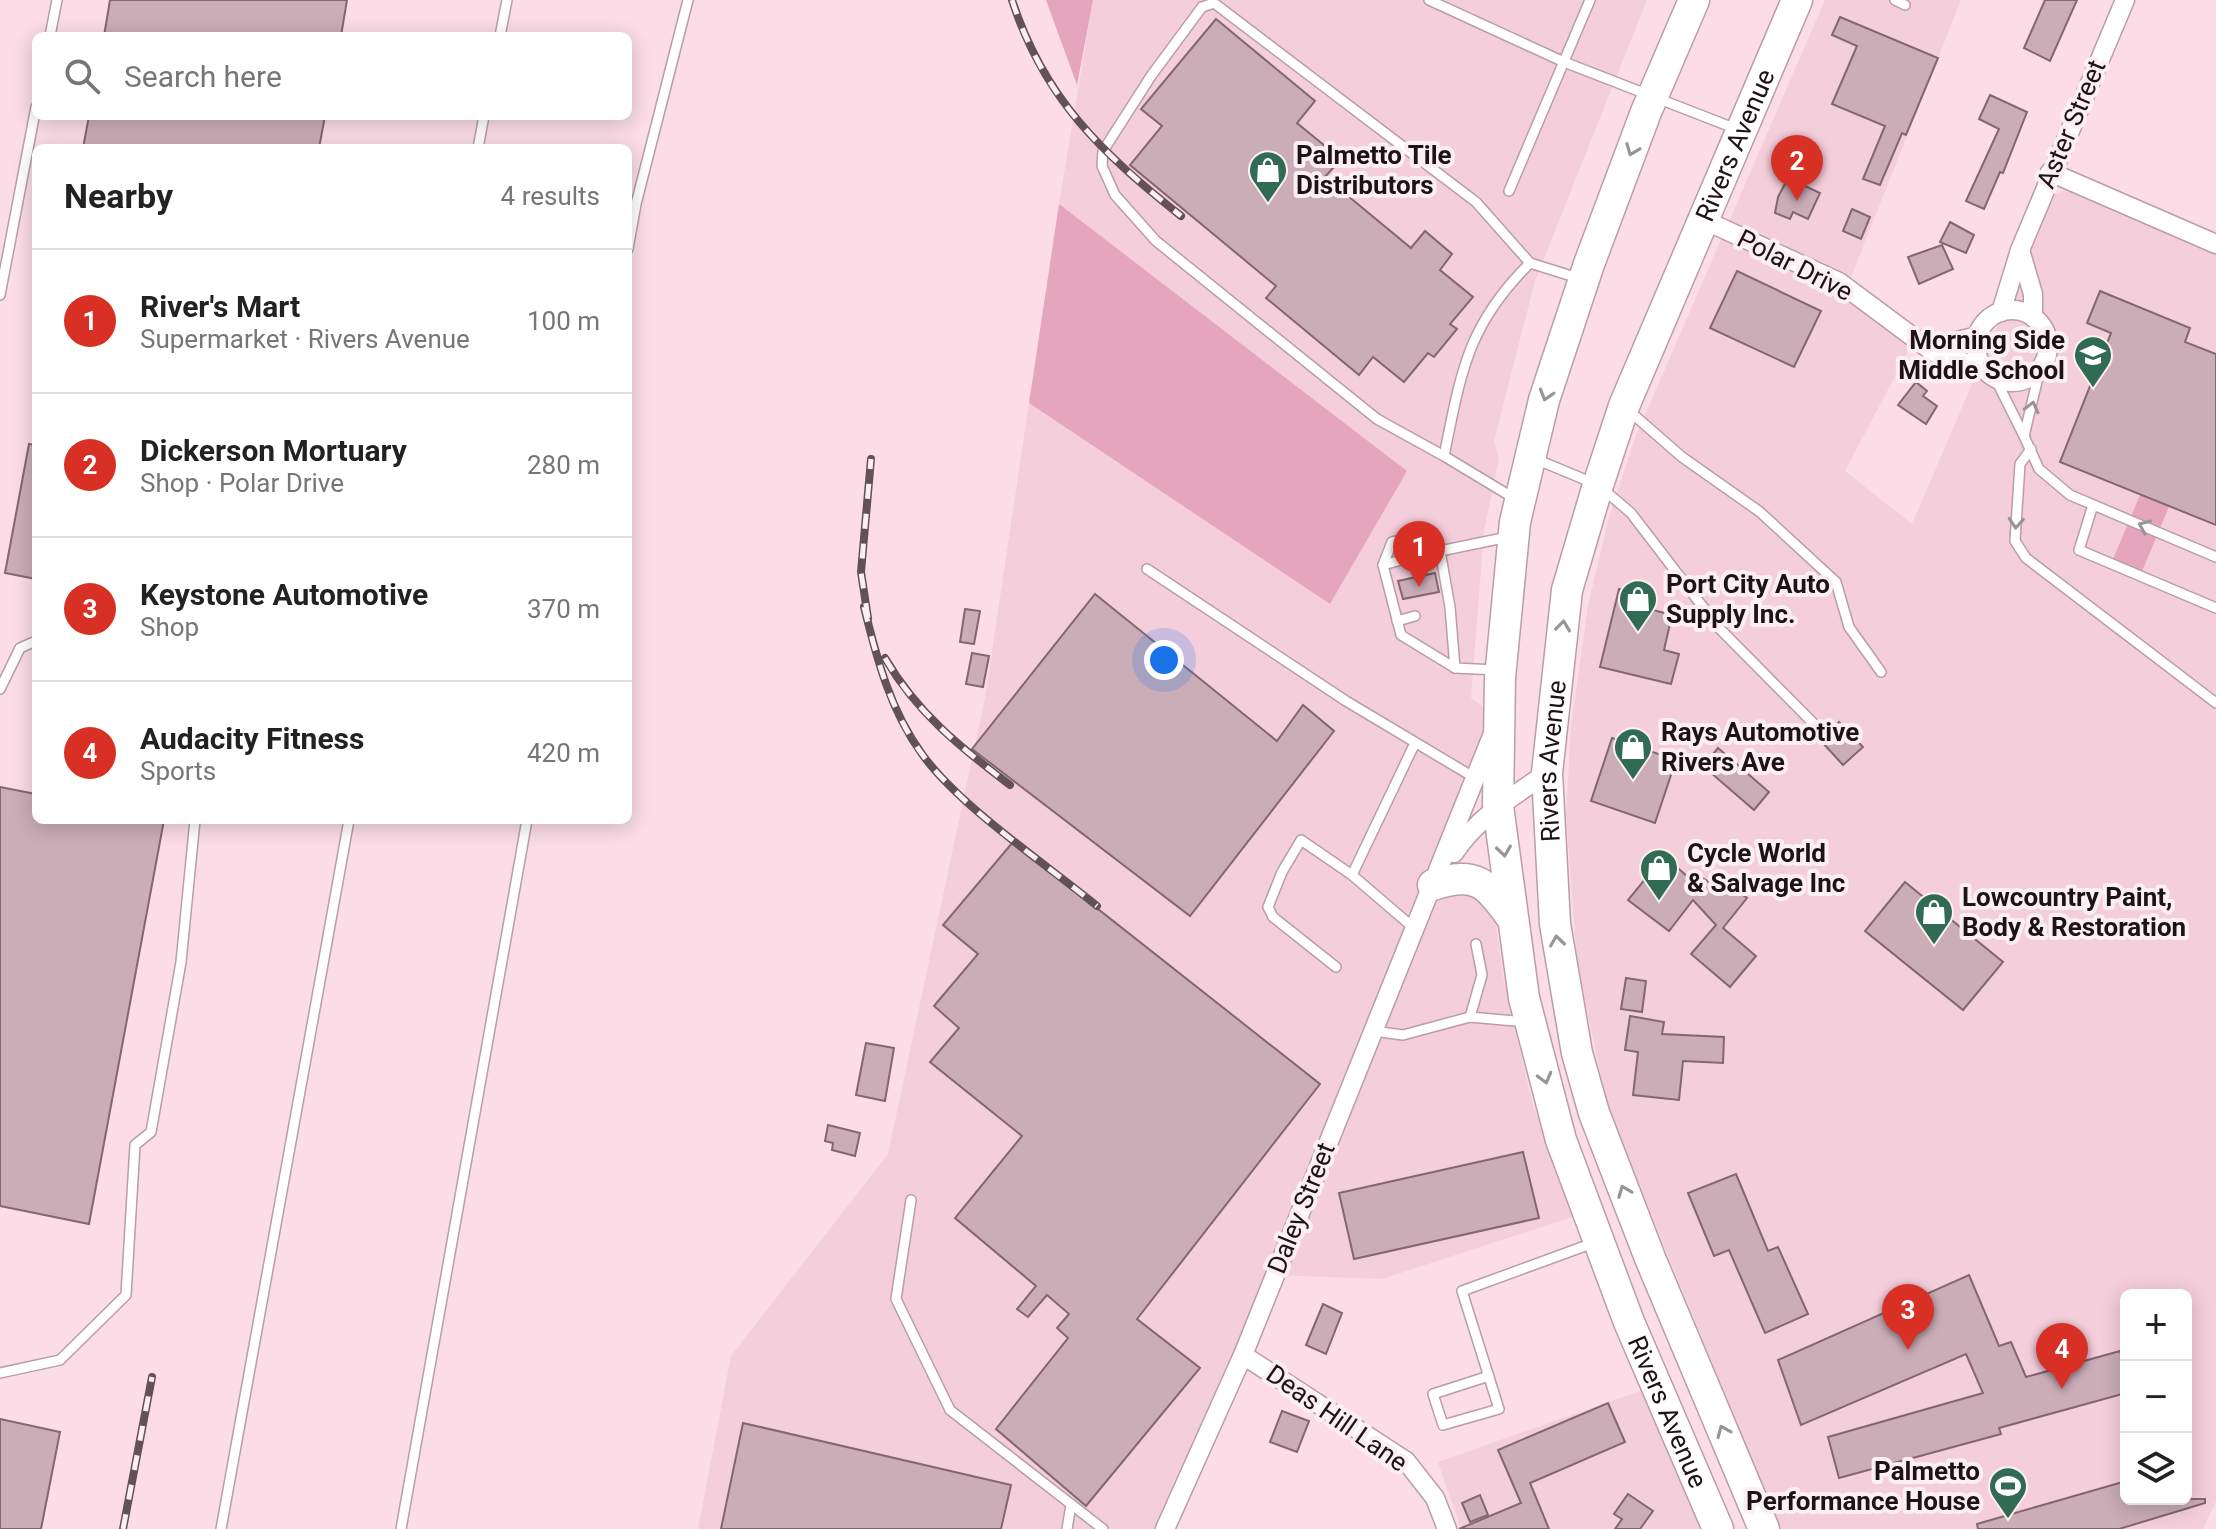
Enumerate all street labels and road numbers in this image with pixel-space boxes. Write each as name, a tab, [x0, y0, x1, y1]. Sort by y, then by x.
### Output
street label: Aster Street	[2031, 55, 2111, 193]
street label: Rivers Avenue	[1689, 65, 1781, 226]
street label: Polar Drive	[1732, 223, 1858, 307]
street label: Rivers Avenue	[1532, 679, 1572, 843]
street label: Daley Street	[1261, 1138, 1341, 1278]
street label: Rivers Avenue	[1622, 1331, 1713, 1492]
street label: Deas Hill Lane	[1261, 1358, 1413, 1478]

